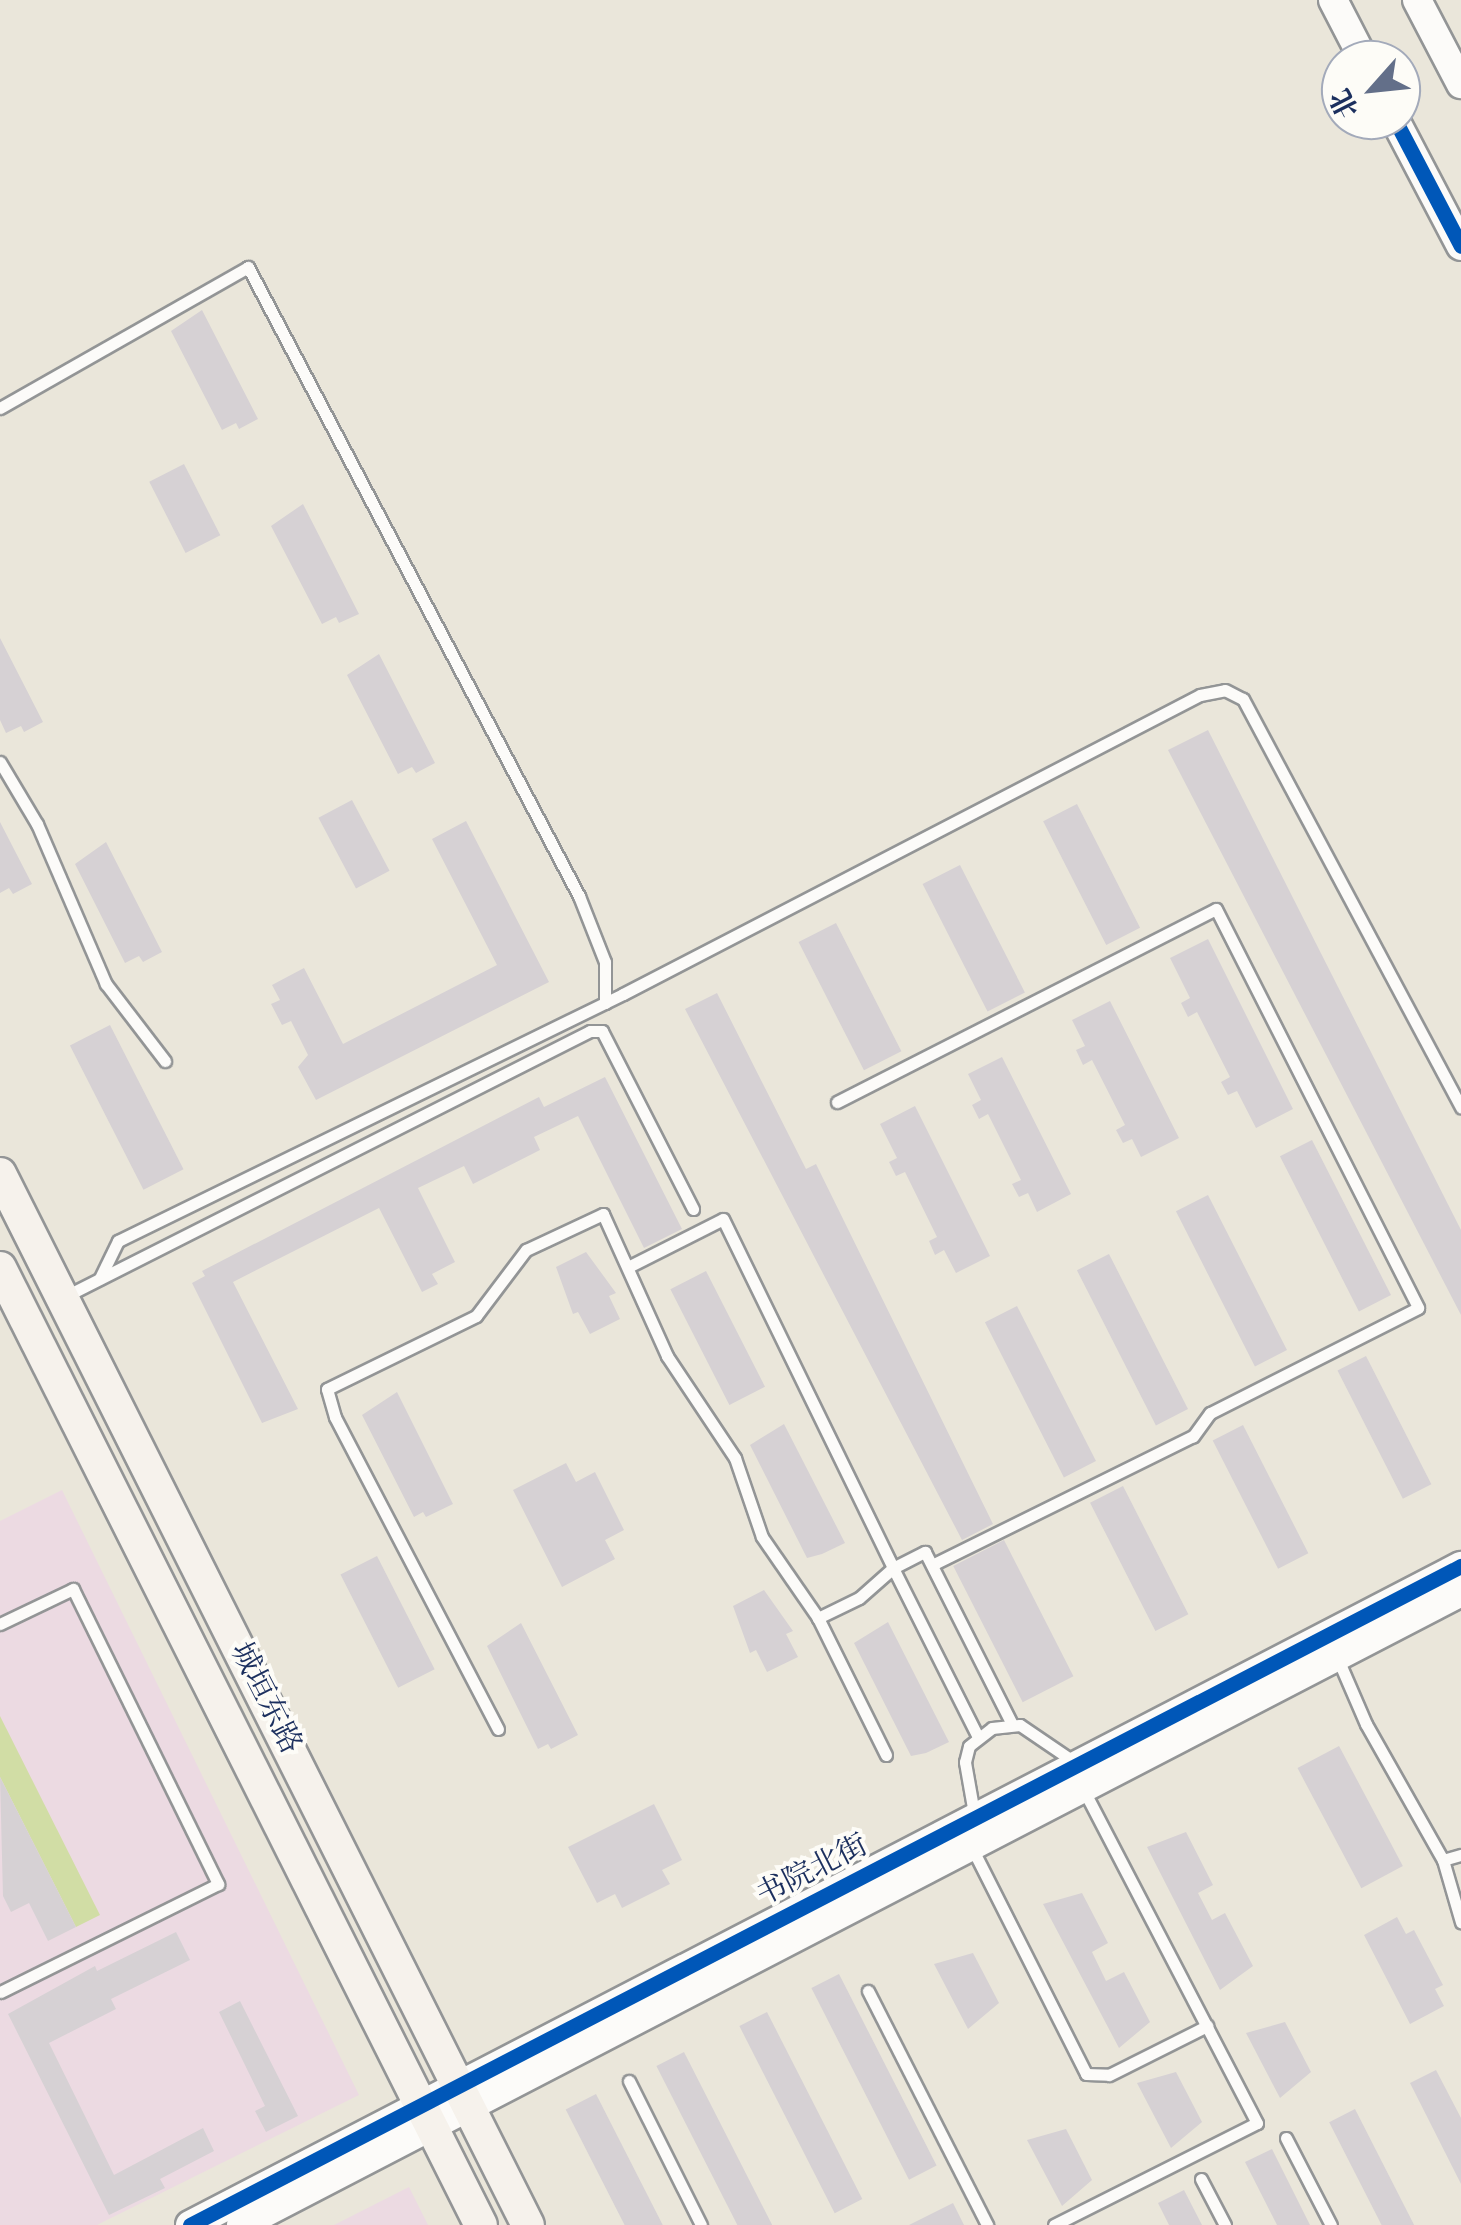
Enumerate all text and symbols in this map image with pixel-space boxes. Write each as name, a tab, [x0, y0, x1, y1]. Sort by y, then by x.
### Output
north arrow	[1321, 40, 1421, 140]
text: 北	[1322, 81, 1370, 124]
street label: 城垣东路	[221, 1637, 307, 1761]
street label: 书院北街	[751, 1829, 875, 1915]

